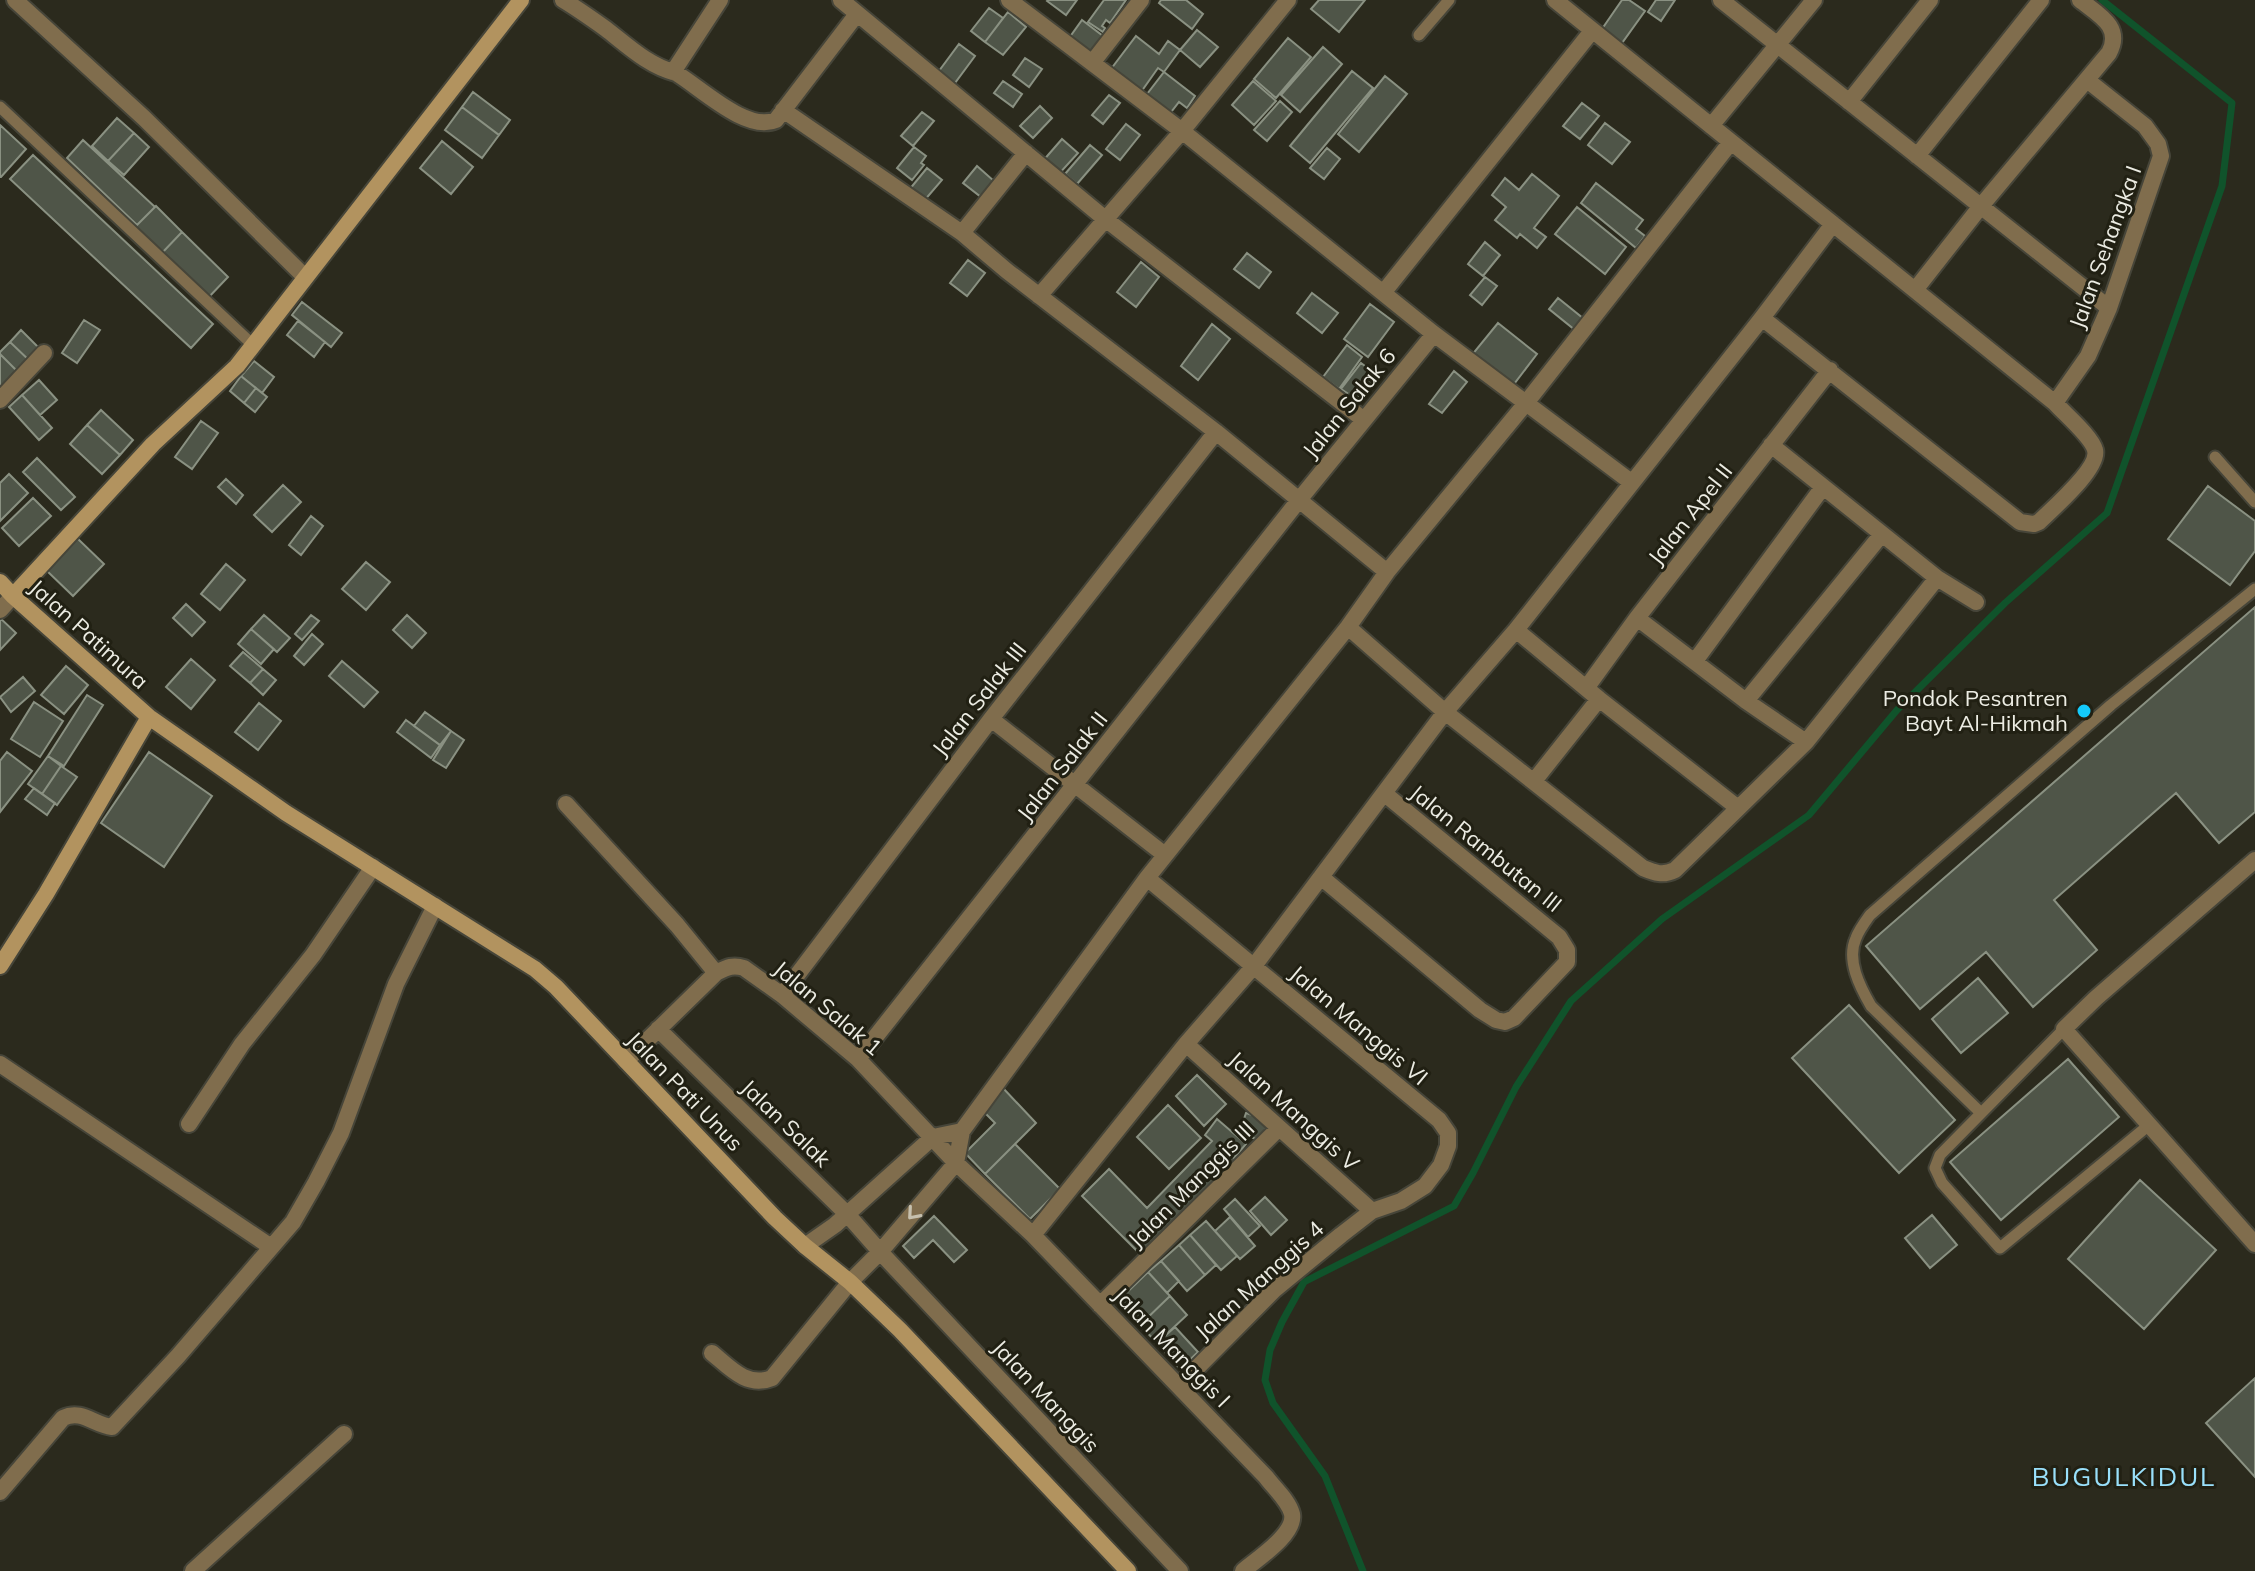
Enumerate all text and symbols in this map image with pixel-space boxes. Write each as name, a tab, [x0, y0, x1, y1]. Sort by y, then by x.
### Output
street label: Jalan Sehangka I	[2063, 162, 2147, 332]
street label: Jalan Salak 6	[1296, 342, 1402, 464]
street label: Jalan Apel II	[1642, 458, 1738, 570]
street label: Jalan Patimura	[24, 573, 154, 695]
street label: Jalan Salak III	[926, 636, 1032, 762]
place label: Pondok Pesantren Bayt Al-Hikmah	[1883, 684, 2068, 737]
marker: Pondok Pesantren Bayt Al-Hikmah	[2075, 702, 2093, 720]
street label: Jalan Salak II	[1011, 706, 1113, 826]
street label: Jalan Rambutan III	[1404, 778, 1568, 918]
street label: Jalan Salak 1	[768, 954, 888, 1062]
street label: Jalan Manggis VI	[1284, 959, 1434, 1091]
street label: Jalan Pati Unus	[621, 1025, 749, 1157]
street label: Jalan Manggis V	[1223, 1045, 1366, 1177]
street label: Jalan Salak	[735, 1073, 837, 1173]
street label: Jalan Manggis III	[1122, 1115, 1260, 1253]
one-way arrow	[908, 1204, 923, 1219]
street label: Jalan Manggis 4	[1189, 1215, 1329, 1345]
street label: Jalan Manggis I	[1108, 1281, 1236, 1413]
street label: Jalan Manggis	[986, 1333, 1106, 1459]
district label: BUGULKIDUL	[2032, 1460, 2216, 1493]

